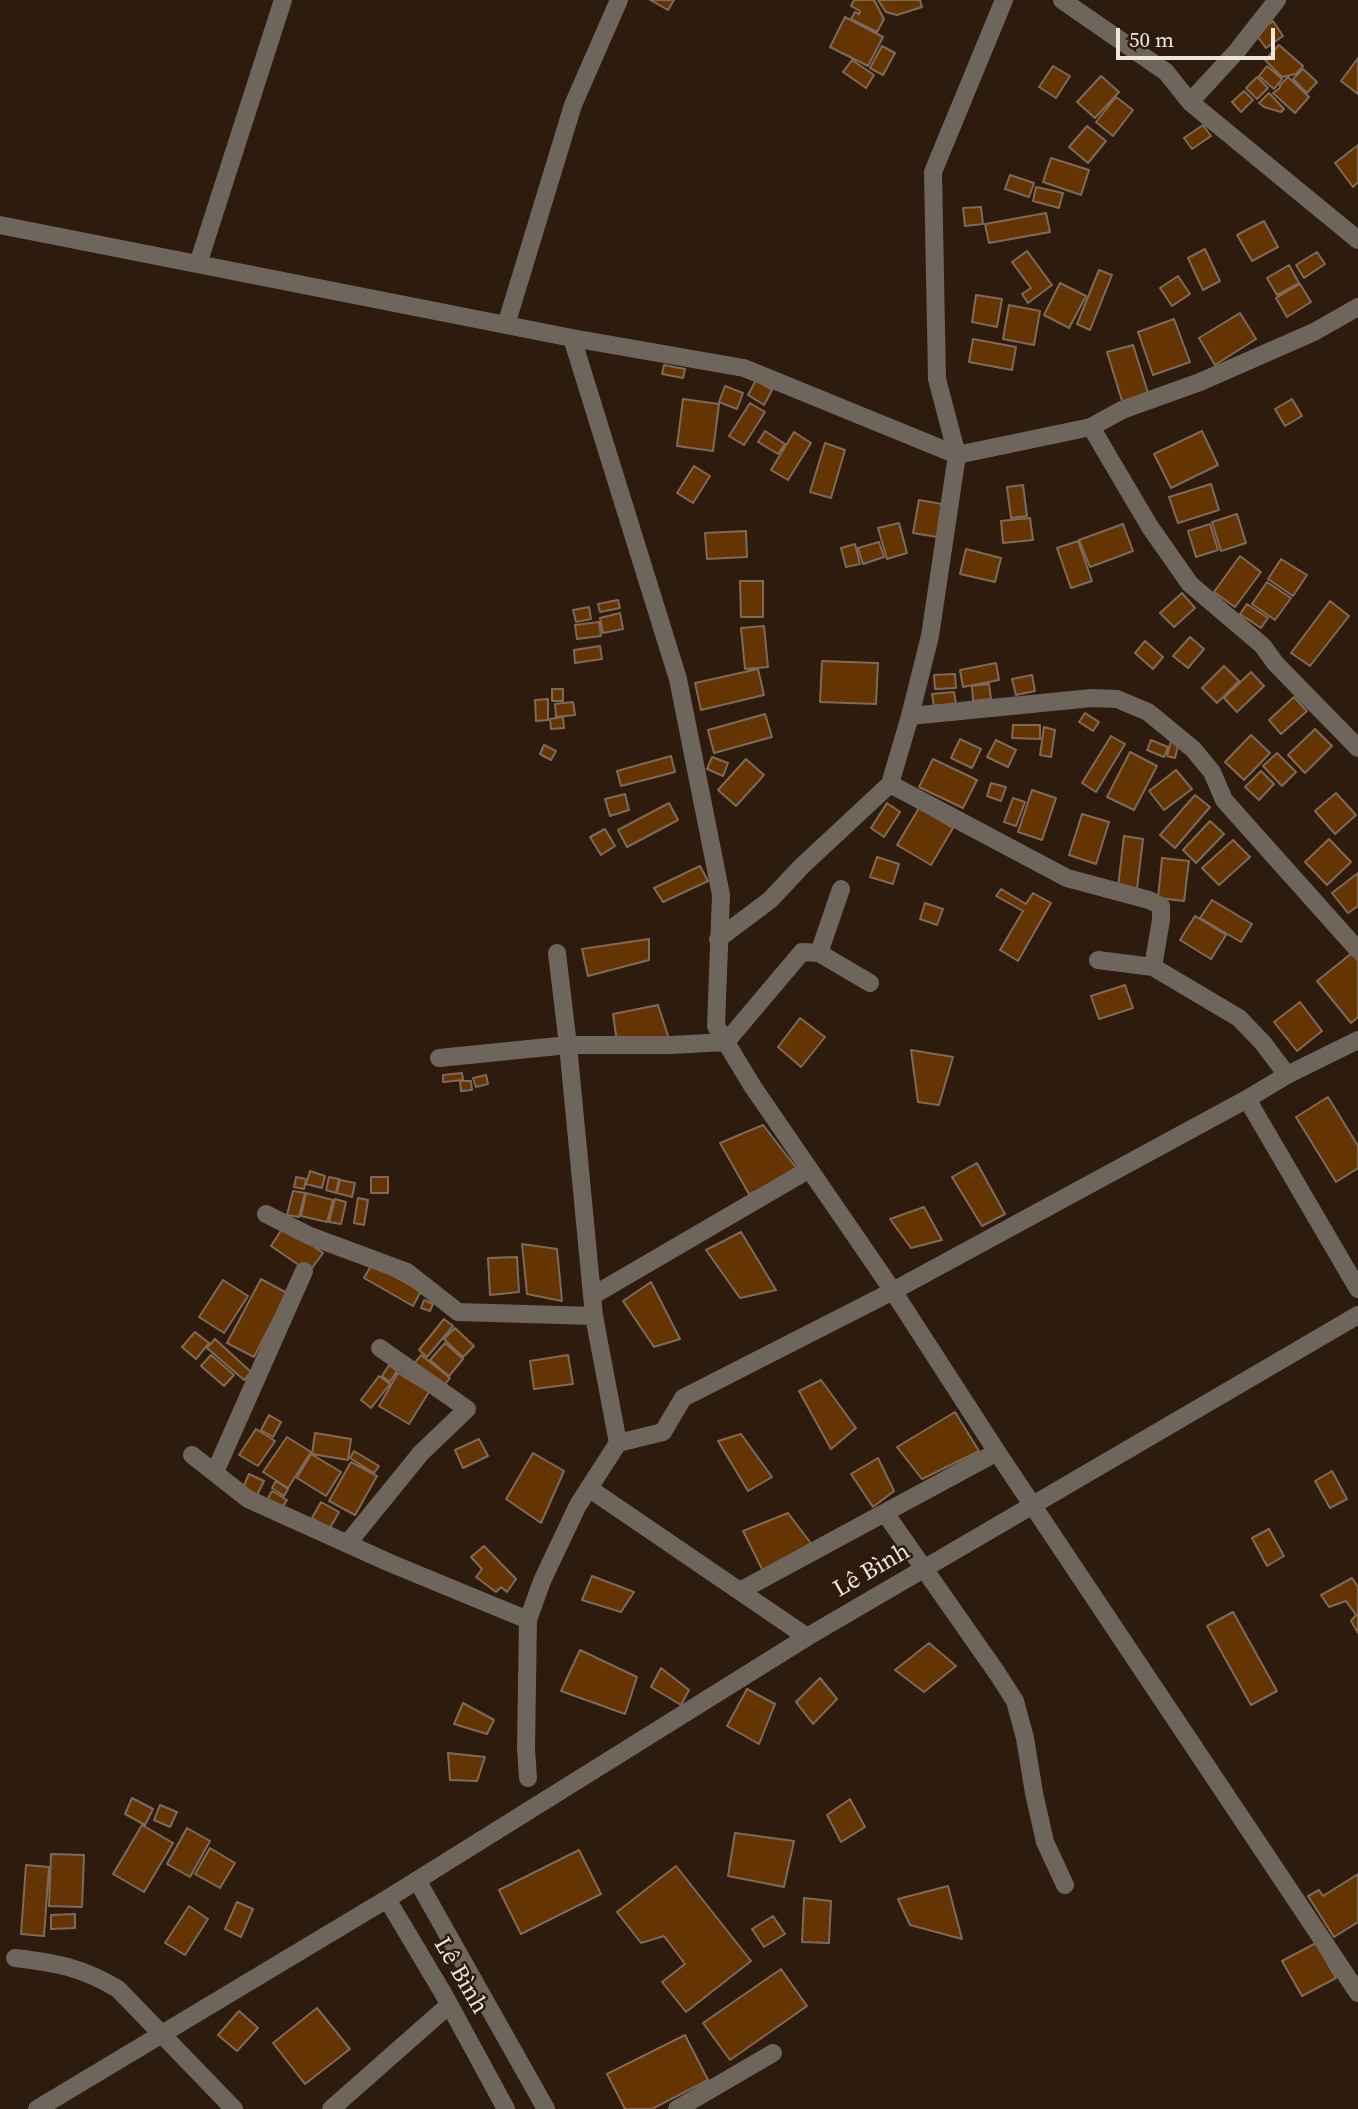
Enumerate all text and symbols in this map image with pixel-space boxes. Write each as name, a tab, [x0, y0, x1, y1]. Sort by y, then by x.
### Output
scale bar	[1120, 14, 1279, 58]
text: 50 m	[1129, 25, 1174, 54]
street label: Lê Bình	[829, 1538, 915, 1604]
street label: Lê Bình	[427, 1933, 493, 2019]

